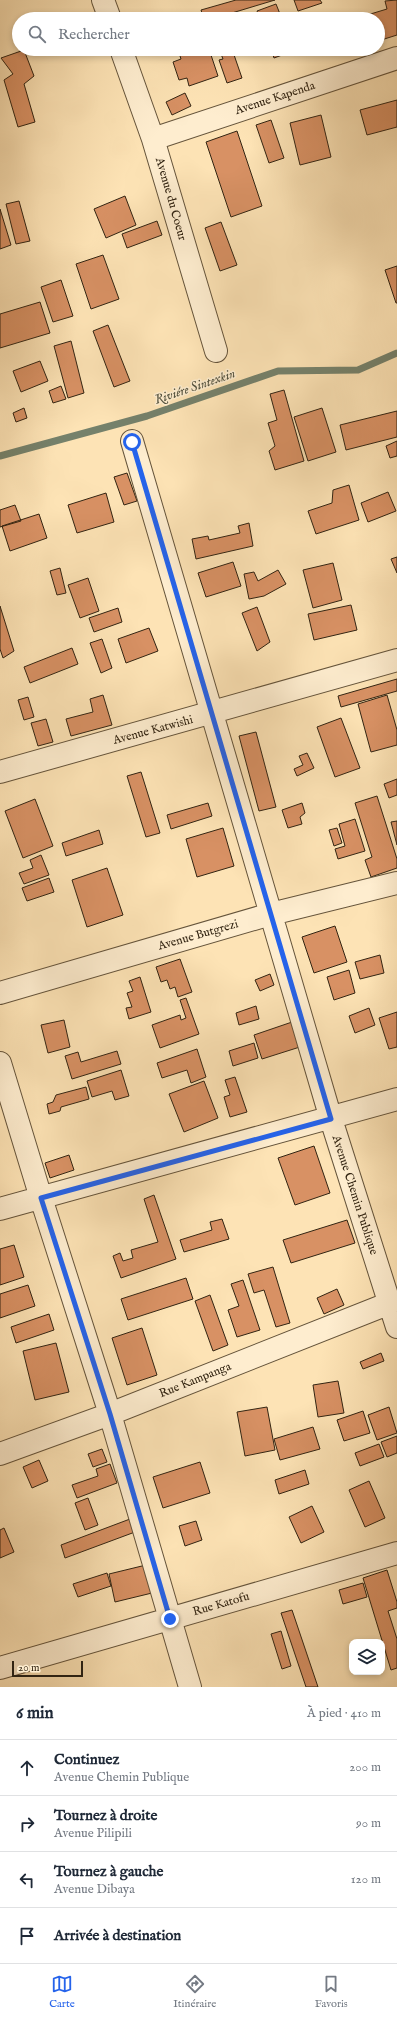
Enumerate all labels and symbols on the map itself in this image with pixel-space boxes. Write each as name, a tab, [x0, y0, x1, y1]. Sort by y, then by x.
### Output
street label: Avenue Kapenda	[232, 78, 318, 119]
street label: Avenue du Coeur	[152, 155, 190, 243]
water label: Riviére Sintexkin	[152, 365, 238, 409]
route start	[123, 433, 141, 451]
street label: Avenue Katwishi	[110, 712, 195, 748]
street label: Avenue Butgrezi	[155, 916, 240, 954]
street label: Avenue Chemin Publique	[327, 1132, 382, 1257]
street label: Rue Kampanga	[157, 1358, 234, 1402]
street label: Rue Katofu	[191, 1589, 251, 1619]
route end	[161, 1610, 179, 1628]
scale bar	[12, 1659, 83, 1678]

